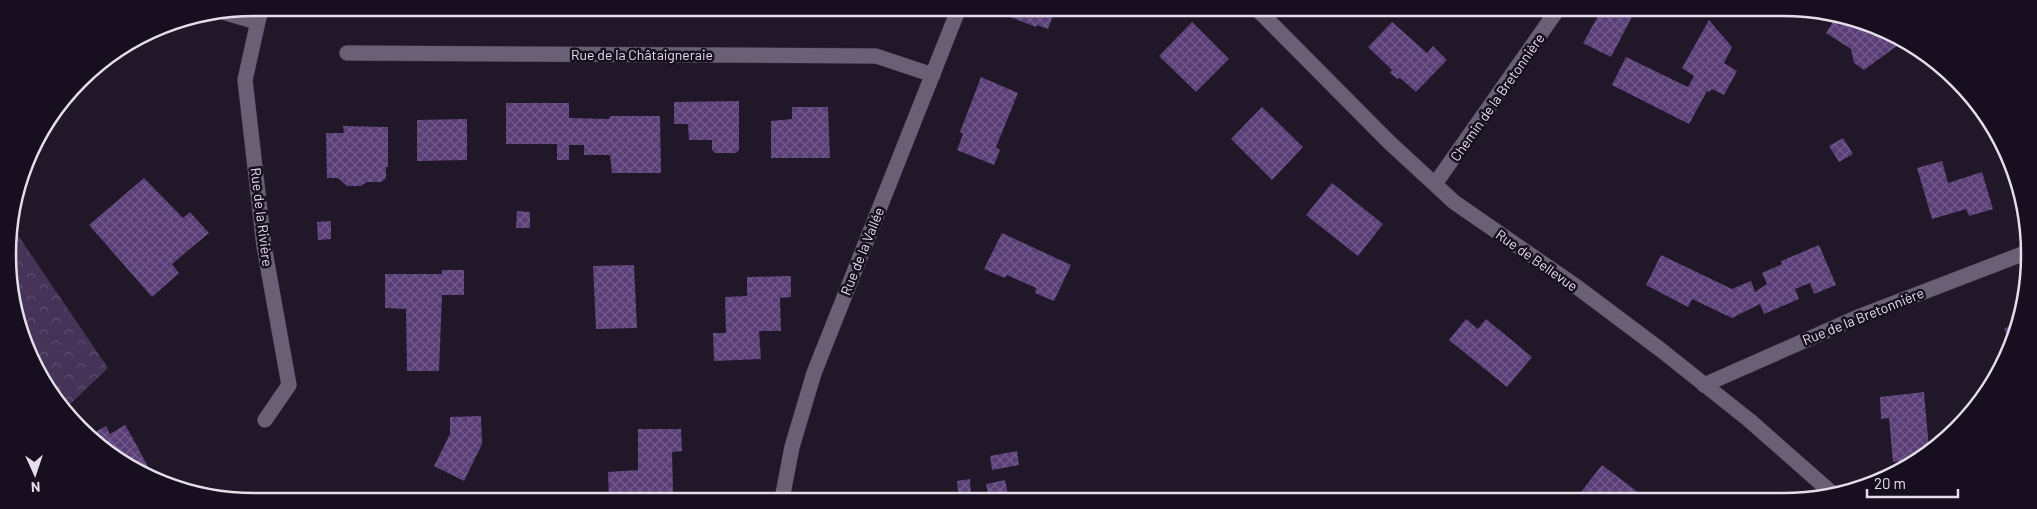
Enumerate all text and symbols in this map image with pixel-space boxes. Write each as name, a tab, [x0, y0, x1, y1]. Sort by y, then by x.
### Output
street label: Chemin de la Bretonnière	[1446, 30, 1548, 164]
street label: Rue de la Châtaigneraie	[571, 46, 713, 63]
street label: Rue de la Rivière	[247, 166, 277, 268]
street label: Rue de la Vallée	[837, 204, 887, 298]
street label: Rue de Bellevue	[1493, 226, 1581, 294]
street label: Rue de la Bretonnière	[1800, 284, 1926, 348]
north arrow	[10, 449, 60, 499]
scale bar	[1867, 466, 1958, 498]
text: 20 m	[1874, 474, 1906, 492]
text: N	[31, 479, 41, 496]

